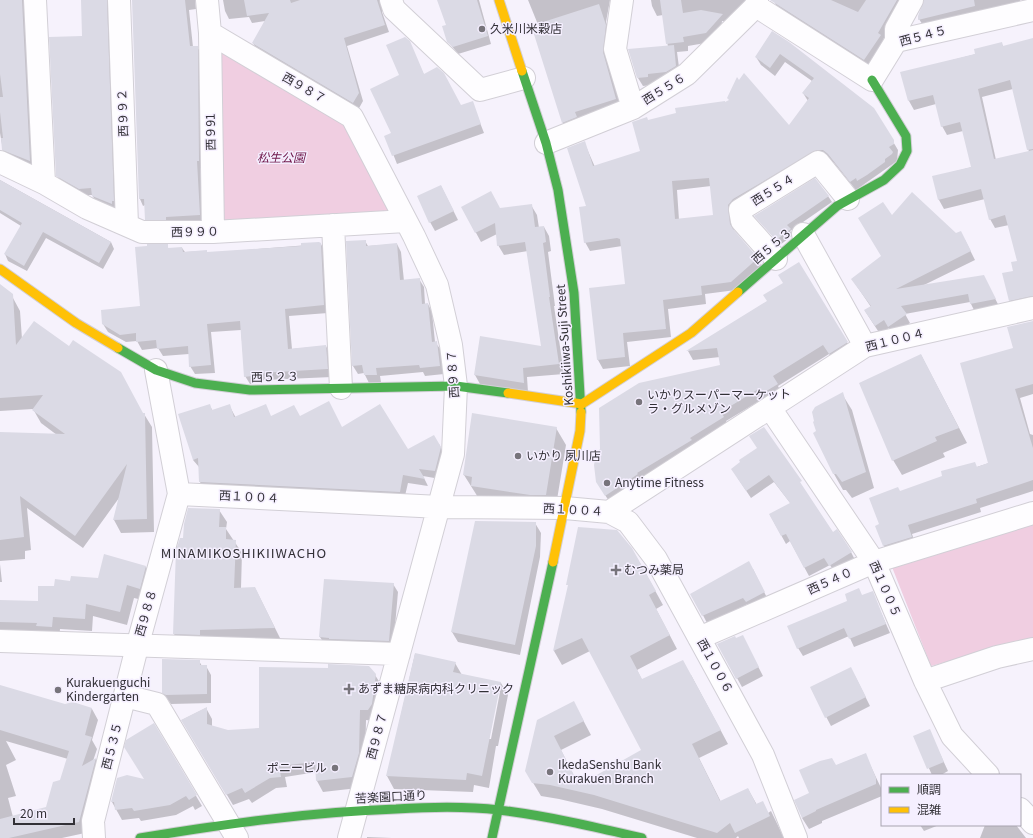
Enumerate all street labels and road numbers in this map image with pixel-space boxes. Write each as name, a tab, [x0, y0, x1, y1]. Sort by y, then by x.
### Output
street label: 西５４５	[897, 20, 948, 49]
street label: 西９８７	[280, 67, 330, 106]
street label: 西５５６	[638, 68, 688, 108]
street label: 西９９２	[112, 89, 131, 137]
street label: 西９91	[201, 113, 218, 151]
street label: 西５５４	[747, 169, 797, 209]
street label: 西９９０	[171, 222, 219, 239]
street label: 西５５３	[747, 223, 795, 267]
street label: Koshikiiwa-Suji Street	[551, 283, 576, 406]
street label: 西１００４	[863, 323, 926, 354]
street label: 西９８７	[441, 350, 462, 399]
street label: 西５２３	[251, 367, 299, 384]
street label: 西１００４	[219, 485, 279, 506]
street label: 西１００４	[543, 498, 603, 519]
street label: 西１００５	[866, 558, 906, 619]
street label: 西５４０	[804, 562, 855, 597]
street label: 西９８８	[130, 587, 159, 638]
street label: 西１００６	[694, 635, 738, 696]
street label: 西９８７	[361, 710, 390, 761]
street label: 西５３５	[96, 720, 125, 771]
street label: 苦楽園口通り	[355, 785, 427, 806]

